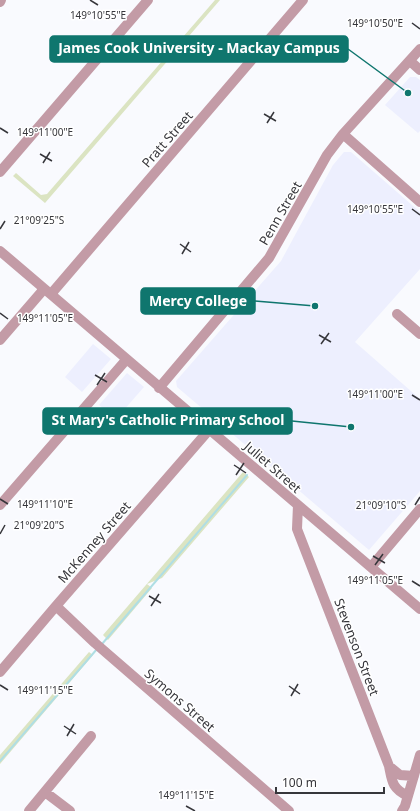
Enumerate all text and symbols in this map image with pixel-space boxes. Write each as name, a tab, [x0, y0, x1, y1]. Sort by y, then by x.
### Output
text: 149°10'55"E	[70, 8, 126, 22]
text: 149°10'50"E	[347, 16, 403, 30]
callout: James Cook University - Mackay Campus	[50, 36, 348, 62]
text: James Cook University - Mackay Campus	[56, 38, 340, 57]
street label: Pratt Street	[137, 107, 197, 171]
text: 149°11'00"E	[17, 125, 73, 139]
street label: Penn Street	[254, 178, 306, 248]
text: 149°10'55"E	[347, 202, 403, 216]
text: 21°09'25"S	[14, 213, 65, 227]
callout: Mercy College	[141, 288, 255, 314]
text: Mercy College	[149, 291, 247, 310]
text: 149°11'05"E	[17, 311, 73, 325]
text: 149°11'00"E	[347, 387, 403, 401]
callout: St Mary's Catholic Primary School	[43, 408, 292, 434]
text: St Mary's Catholic Primary School	[51, 410, 285, 429]
street label: Juliet Street	[239, 436, 306, 497]
text: 149°11'10"E	[17, 497, 73, 511]
street label: McKenney Street	[53, 497, 135, 587]
text: 21°09'10"S	[356, 498, 407, 512]
text: 21°09'20"S	[14, 518, 65, 532]
text: 149°11'05"E	[347, 573, 403, 587]
street label: Stevenson Street	[330, 596, 384, 698]
street label: Symons Street	[141, 664, 219, 736]
text: 149°11'15"E	[17, 683, 73, 697]
scale bar	[276, 769, 384, 795]
text: 100 m	[282, 774, 317, 791]
text: 149°11'15"E	[158, 788, 214, 802]

